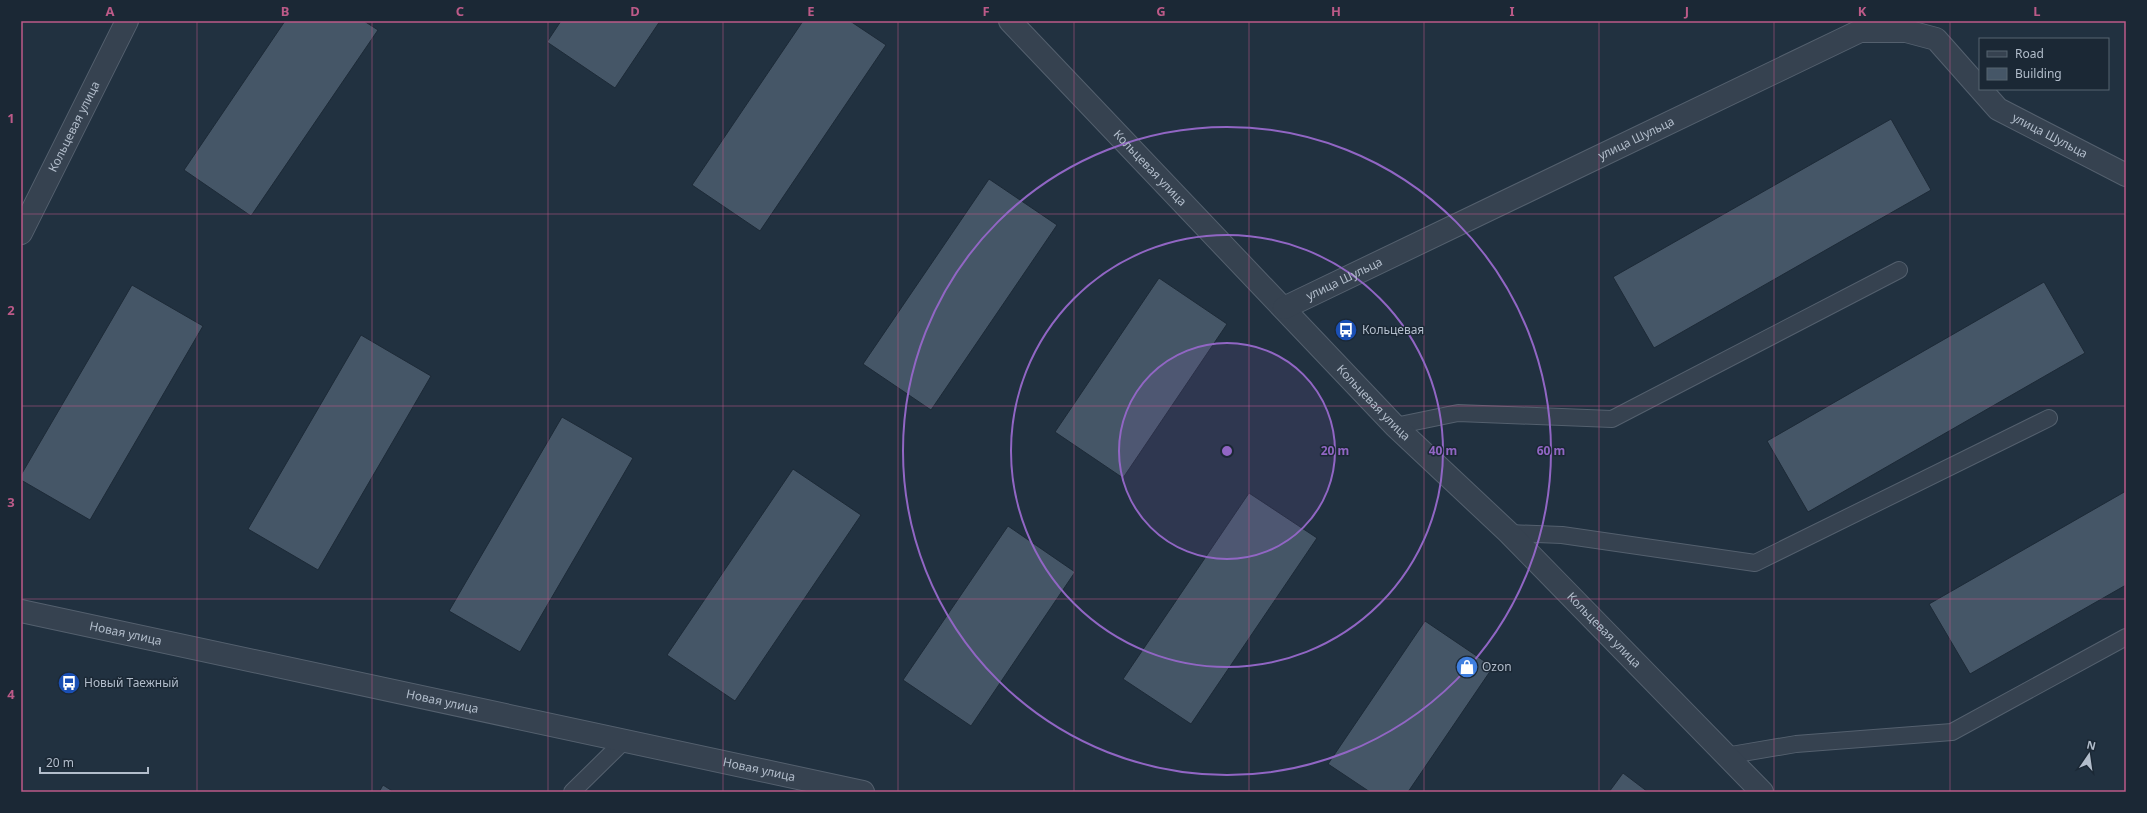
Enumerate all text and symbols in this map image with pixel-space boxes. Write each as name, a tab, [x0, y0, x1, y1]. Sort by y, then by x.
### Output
text: A	[106, 2, 115, 20]
text: B	[281, 2, 289, 20]
text: C	[456, 2, 464, 20]
text: D	[630, 2, 640, 20]
text: E	[807, 2, 815, 20]
text: F	[982, 2, 990, 20]
text: G	[1156, 2, 1166, 20]
text: H	[1331, 2, 1341, 20]
text: I	[1509, 2, 1515, 20]
text: J	[1684, 2, 1689, 20]
text: K	[1858, 2, 1867, 20]
text: L	[2033, 2, 2041, 20]
legend	[1979, 38, 2109, 90]
text: Road	[2015, 45, 2044, 62]
text: Building	[2015, 65, 2062, 82]
street label: Кольцевая улица	[44, 78, 104, 175]
text: 1	[7, 109, 15, 127]
street label: улица Шульца	[2009, 109, 2091, 162]
street label: улица Шульца	[1595, 112, 1677, 164]
street label: Кольцевая улица	[1110, 126, 1191, 210]
street label: улица Шульца	[1303, 253, 1385, 304]
text: 2	[7, 301, 15, 319]
bus stop icon: Кольцевая	[1333, 317, 1359, 343]
place label: Кольцевая	[1362, 321, 1424, 338]
street label: Кольцевая улица	[1333, 361, 1414, 444]
text: 20 m	[1321, 442, 1349, 459]
text: 40 m	[1429, 442, 1457, 459]
text: 60 m	[1537, 442, 1565, 459]
centre of rings	[1220, 444, 1234, 458]
text: 3	[7, 493, 15, 511]
street label: Кольцевая улица	[1563, 588, 1645, 671]
street label: Новая улица	[88, 617, 164, 649]
shop icon: Ozon	[1454, 654, 1480, 680]
place label: Ozon	[1482, 658, 1512, 675]
bus stop icon: Новый Таежный	[56, 670, 82, 696]
place label: Новый Таежный	[84, 674, 179, 691]
text: 4	[7, 685, 15, 703]
street label: Новая улица	[405, 685, 480, 717]
north arrow	[2069, 735, 2109, 775]
text: N	[2085, 736, 2097, 753]
scale bar	[40, 749, 148, 775]
street label: Новая улица	[721, 753, 797, 785]
text: 20 m	[46, 754, 74, 771]

